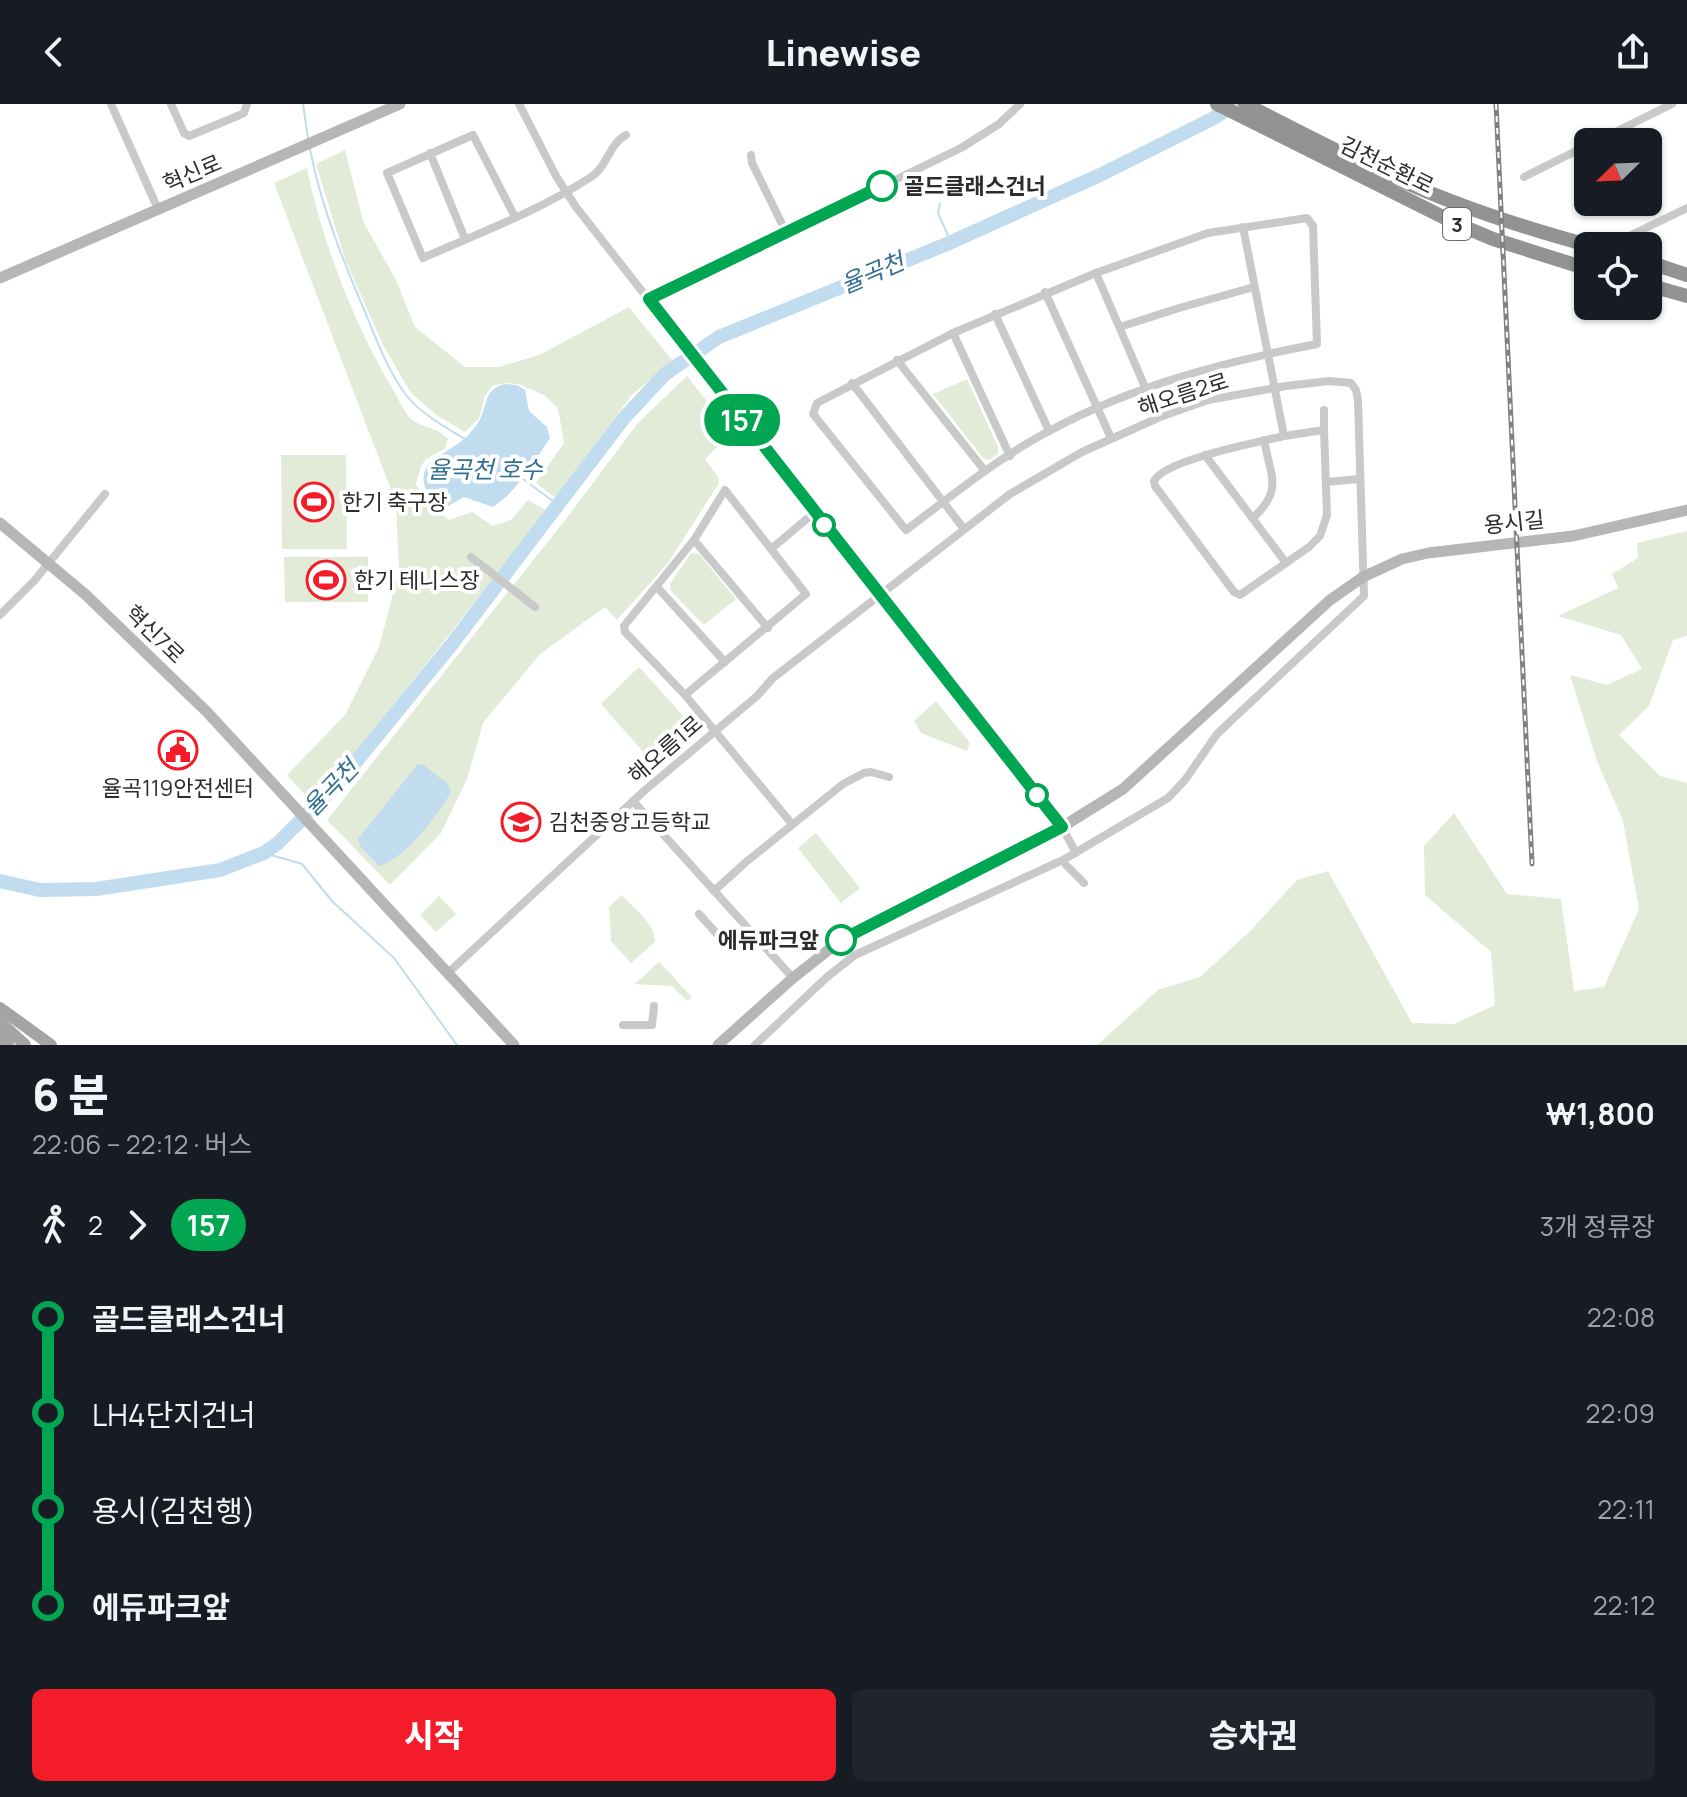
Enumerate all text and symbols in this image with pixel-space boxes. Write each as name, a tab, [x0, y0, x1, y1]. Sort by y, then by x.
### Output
text: Linewise	[766, 28, 921, 77]
icon: back	[32, 30, 76, 74]
icon: share	[1611, 30, 1655, 74]
north arrow	[1574, 128, 1662, 216]
map controls	[1574, 128, 1662, 320]
street label: 김천순환로	[1335, 129, 1439, 201]
street label: 혁신로	[158, 147, 226, 199]
marker: 골드클래스건너	[867, 171, 897, 201]
place label: 골드클래스건너	[904, 171, 1046, 201]
road number: 3	[1443, 208, 1471, 240]
button: locate	[1574, 232, 1662, 320]
water label: 율곡천	[835, 243, 912, 300]
street label: 해오름2로	[1134, 365, 1232, 423]
line badge: 157	[696, 394, 788, 446]
text: 157	[720, 401, 764, 439]
water label: 율곡천 호수	[427, 452, 544, 485]
sports icon: 한기 축구장	[293, 481, 335, 523]
place label: 한기 축구장	[342, 487, 448, 517]
street label: 용시길	[1482, 504, 1546, 540]
unlabelled marker	[813, 514, 835, 536]
sports icon: 한기 테니스장	[305, 559, 347, 601]
place label: 한기 테니스장	[354, 565, 480, 595]
street label: 혁신7로	[119, 598, 191, 670]
street label: 해오름1로	[621, 708, 709, 790]
public building icon: 율곡119안전센터	[157, 729, 199, 771]
water label: 율곡천	[295, 750, 367, 822]
place label: 율곡119안전센터	[102, 773, 254, 803]
unlabelled marker	[1026, 784, 1048, 806]
school or university icon: 김천중앙고등학교	[500, 801, 542, 843]
place label: 김천중앙고등학교	[549, 807, 711, 837]
place label: 에듀파크앞	[718, 925, 819, 955]
marker: 에듀파크앞	[826, 925, 856, 955]
text: 6 분	[32, 1064, 109, 1124]
text: ₩1,800	[1546, 1093, 1655, 1134]
text: 22:06 – 22:12 · 버스	[32, 1126, 252, 1162]
icon: walk	[32, 1203, 76, 1247]
icon: forward	[115, 1203, 159, 1247]
text: 157	[187, 1206, 230, 1244]
text: 2	[88, 1207, 103, 1243]
text: 3개 정류장	[1540, 1208, 1655, 1244]
text: 골드클래스건너	[92, 1298, 285, 1339]
text: 22:08	[1587, 1299, 1655, 1335]
text: LH4단지건너	[92, 1394, 256, 1435]
text: 22:09	[1586, 1395, 1655, 1431]
text: 용시(김천행)	[92, 1490, 256, 1531]
text: 22:11	[1597, 1491, 1655, 1527]
text: 에듀파크앞	[92, 1586, 230, 1627]
text: 22:12	[1593, 1587, 1655, 1623]
button: 시작	[32, 1689, 836, 1781]
button: 승차권	[852, 1689, 1655, 1781]

